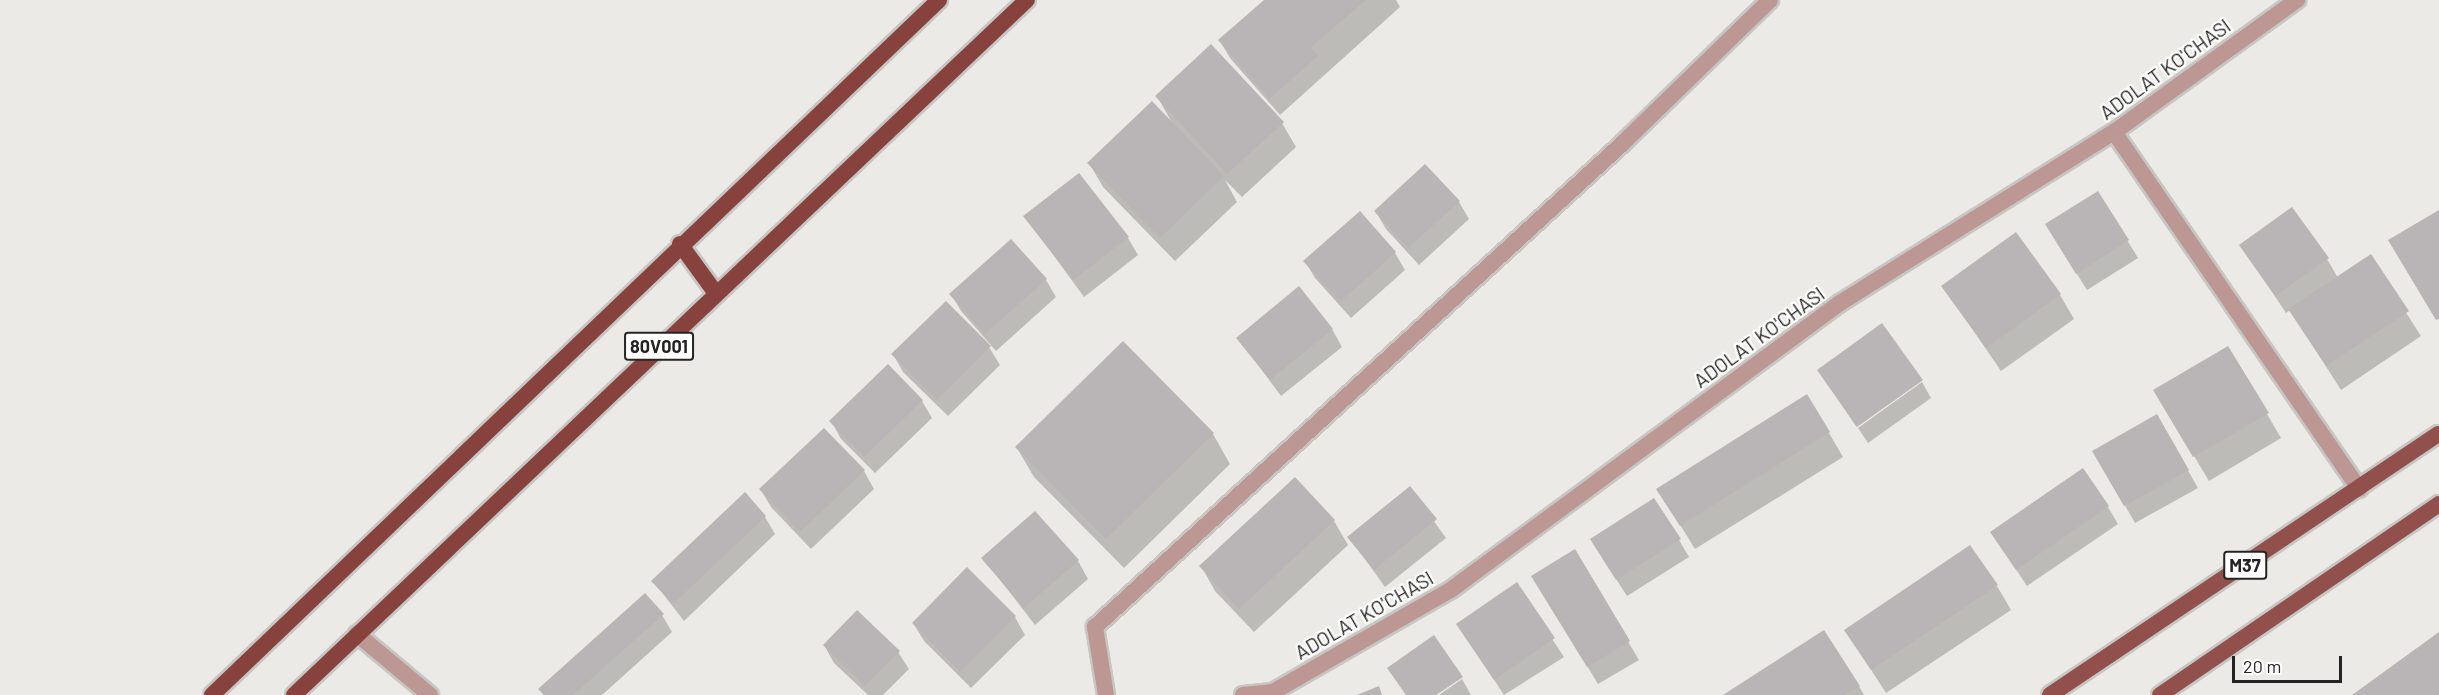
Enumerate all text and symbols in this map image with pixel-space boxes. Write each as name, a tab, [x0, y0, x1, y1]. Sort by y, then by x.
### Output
street label: ADOLAT KO'CHASI	[2095, 13, 2235, 125]
street label: ADOLAT KO'CHASI	[1689, 281, 1829, 393]
road number: 80V001	[623, 331, 695, 361]
road number: M37	[2222, 550, 2268, 580]
street label: ADOLAT KO'CHASI	[1290, 566, 1438, 664]
scale bar	[2235, 644, 2344, 682]
text: 20 m	[2243, 655, 2281, 677]

